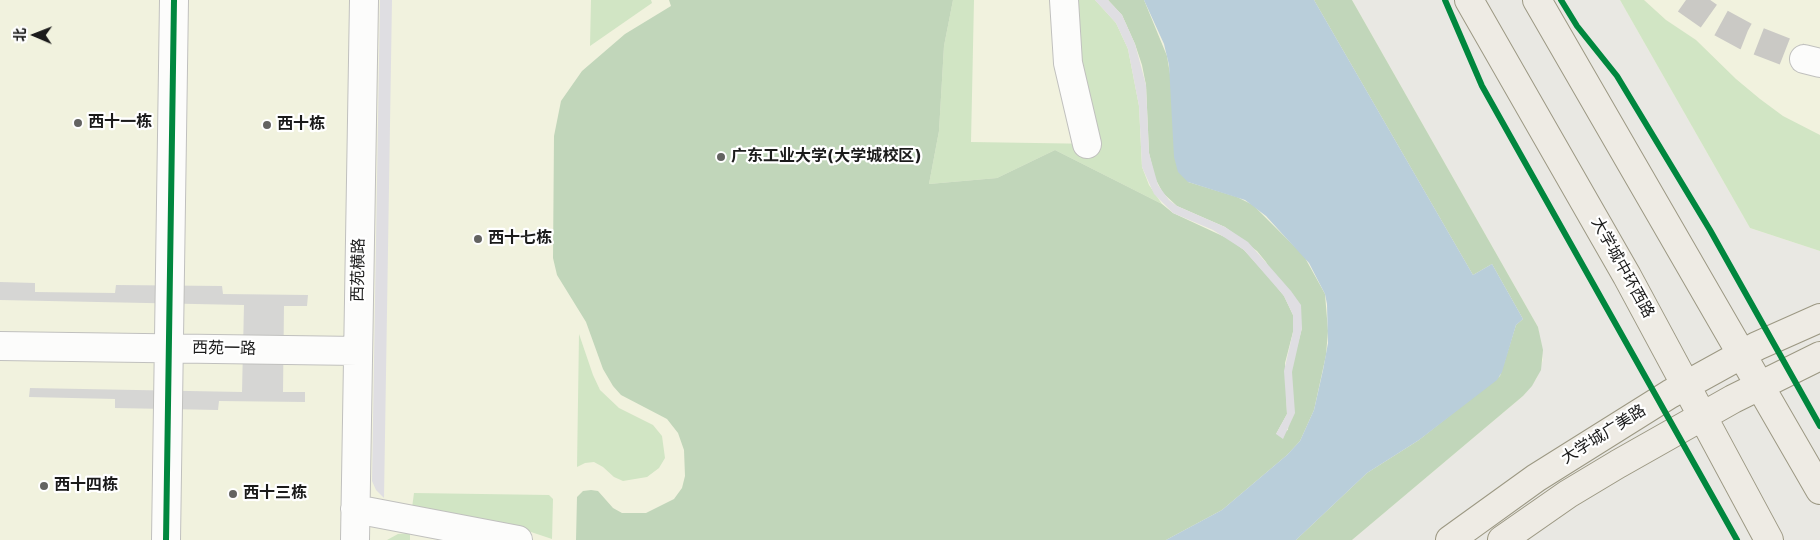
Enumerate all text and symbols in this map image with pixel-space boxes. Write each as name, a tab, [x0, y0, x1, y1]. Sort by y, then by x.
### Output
north arrow	[10, 10, 60, 60]
text: 北	[12, 28, 28, 42]
place label: 西十一栋	[88, 113, 152, 133]
place label: 西十栋	[277, 115, 325, 135]
marker: 西十一栋	[72, 117, 84, 129]
marker: 西十栋	[261, 119, 273, 131]
place label: 广东工业大学(大学城校区)	[731, 147, 922, 167]
marker: 广东工业大学(大学城校区)	[715, 151, 727, 163]
street label: 大学城中环西路	[1586, 214, 1658, 322]
place label: 西十七栋	[488, 229, 552, 249]
marker: 西十七栋	[472, 233, 484, 245]
street label: 西苑横路	[349, 238, 369, 302]
street label: 西苑一路	[192, 339, 256, 359]
street label: 大学城广美路	[1558, 401, 1650, 469]
place label: 西十四栋	[54, 476, 118, 496]
marker: 西十四栋	[38, 480, 50, 492]
place label: 西十三栋	[243, 484, 307, 504]
marker: 西十三栋	[227, 488, 239, 500]

